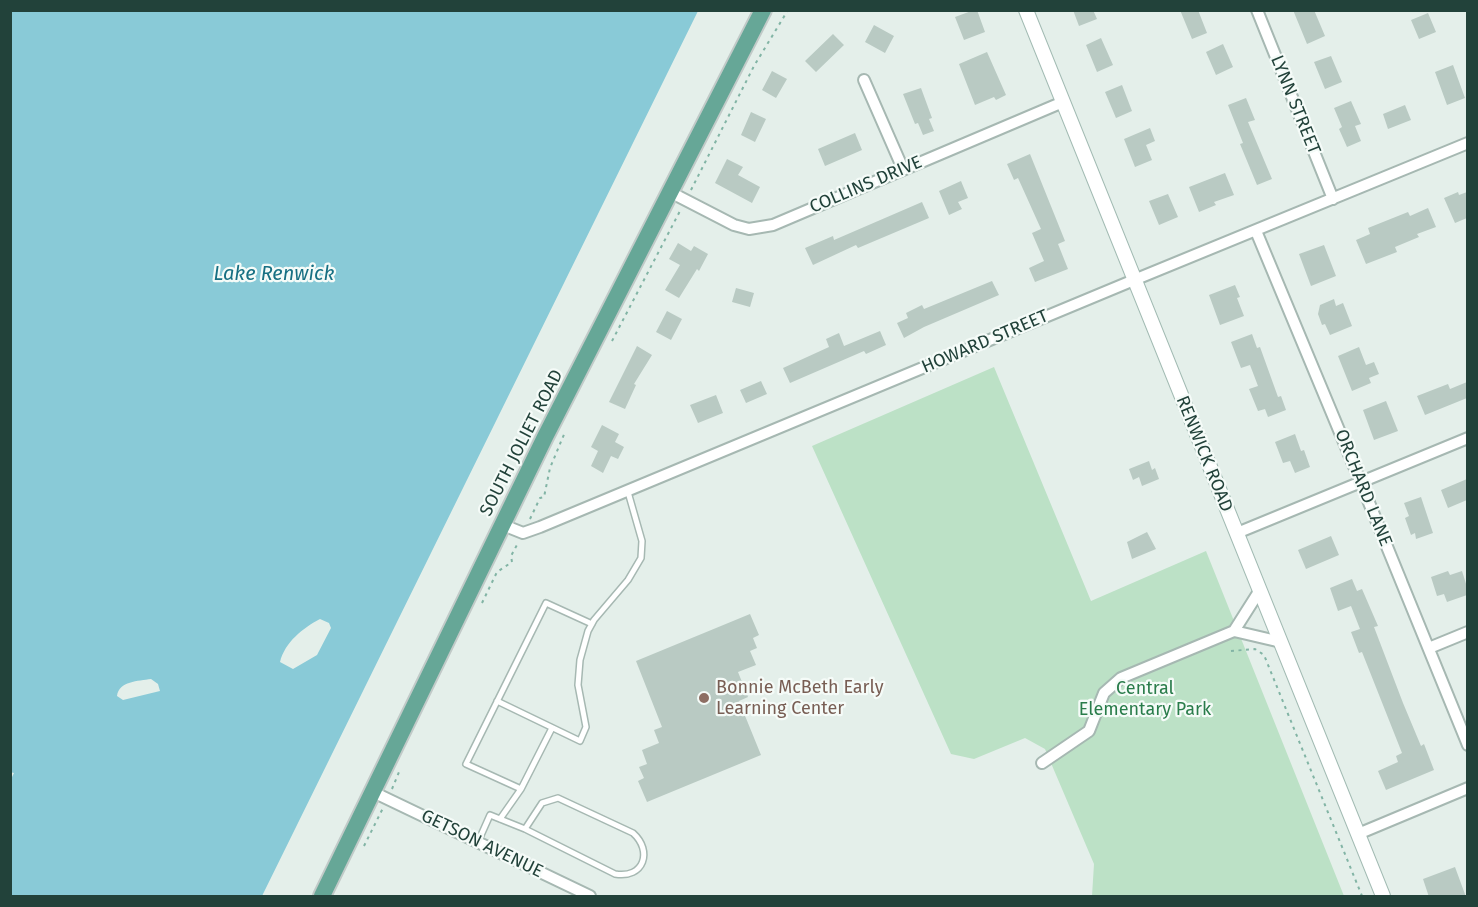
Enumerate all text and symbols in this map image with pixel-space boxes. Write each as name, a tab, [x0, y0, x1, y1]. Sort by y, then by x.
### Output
street label: LYNN STREET	[1265, 52, 1325, 158]
street label: COLLINS DRIVE	[807, 152, 925, 218]
water label: Lake Renwick	[214, 262, 334, 286]
street label: HOWARD STREET	[919, 306, 1051, 378]
street label: SOUTH JOLIET ROAD	[476, 366, 568, 520]
street label: RENWICK ROAD	[1171, 393, 1237, 515]
street label: ORCHARD LANE	[1330, 426, 1396, 550]
place label: Bonnie McBeth Early Learning Center	[716, 677, 883, 720]
park label: Central Elementary Park	[1079, 678, 1211, 720]
marker: Bonnie McBeth Early Learning Center	[697, 691, 711, 705]
street label: GETSON AVENUE	[418, 805, 546, 883]

